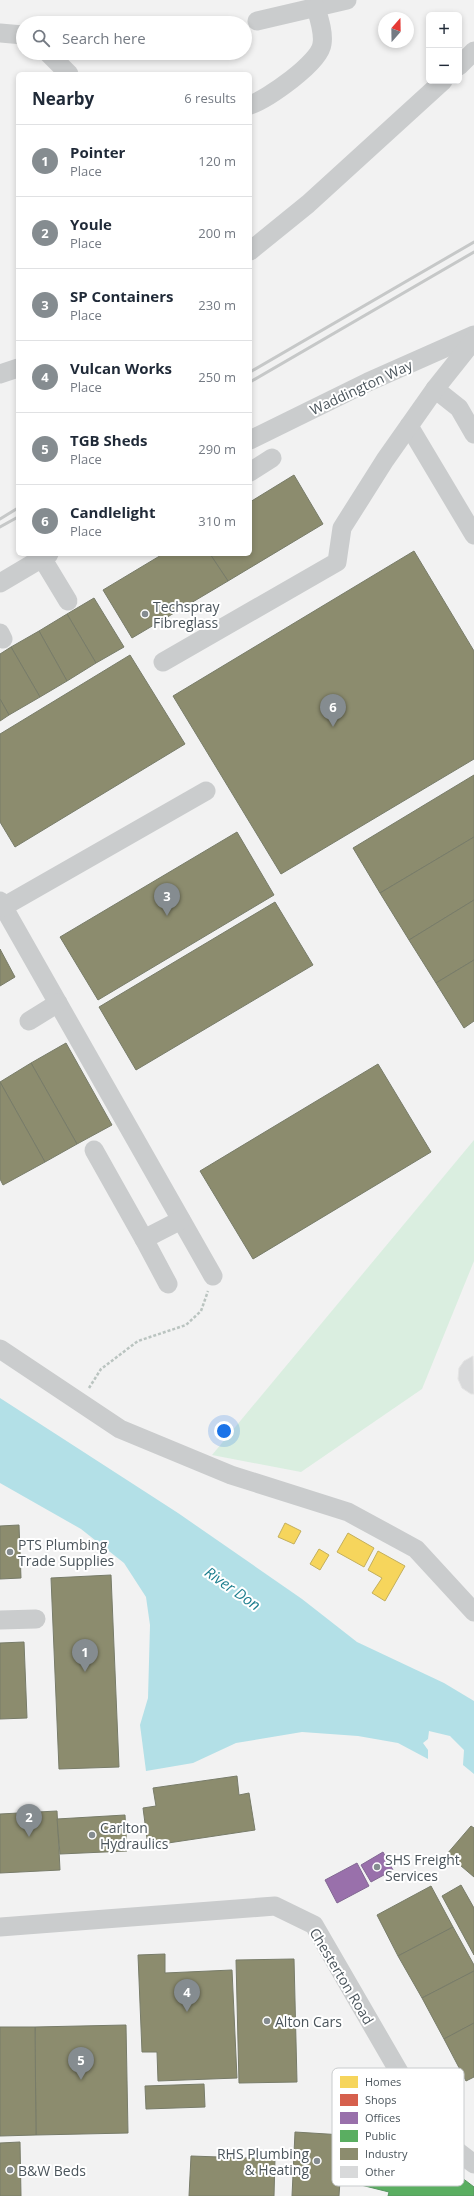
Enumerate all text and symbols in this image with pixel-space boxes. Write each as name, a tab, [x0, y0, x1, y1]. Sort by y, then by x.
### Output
north arrow	[378, 12, 414, 48]
map controls	[426, 12, 462, 84]
button: +	[426, 12, 462, 48]
search box	[16, 16, 252, 60]
icon: search	[30, 27, 52, 49]
text: Search here	[62, 28, 146, 48]
button: −	[426, 48, 462, 84]
text: Nearby	[32, 87, 94, 110]
text: 6 results	[184, 89, 236, 107]
text: Pointer	[70, 142, 125, 162]
text: 1	[41, 152, 49, 170]
text: 120 m	[198, 152, 236, 170]
text: Place	[70, 162, 102, 180]
text: Youle	[70, 214, 112, 234]
text: 2	[41, 224, 49, 242]
text: 200 m	[198, 224, 236, 242]
text: Place	[70, 234, 102, 252]
text: SP Containers	[70, 286, 173, 306]
text: 3	[41, 296, 49, 314]
text: 230 m	[198, 296, 236, 314]
text: Place	[70, 306, 102, 324]
street label: Waddington Way	[307, 355, 416, 419]
text: Vulcan Works	[70, 358, 172, 378]
text: 4	[41, 368, 49, 386]
text: 250 m	[198, 368, 236, 386]
text: Place	[70, 378, 102, 396]
text: TGB Sheds	[70, 430, 147, 450]
text: 5	[41, 440, 49, 458]
text: 290 m	[198, 440, 236, 458]
text: Place	[70, 450, 102, 468]
text: Candlelight	[70, 502, 155, 522]
text: 6	[41, 512, 49, 530]
text: 310 m	[198, 512, 236, 530]
text: Place	[70, 522, 102, 540]
place label: Techspray Fibreglass	[153, 597, 221, 632]
marker: Techspray Fibreglass	[140, 609, 150, 619]
pin: 6	[320, 694, 346, 727]
pin: 3	[154, 883, 180, 916]
your location	[214, 1421, 234, 1441]
place label: PTS Plumbing Trade Supplies	[18, 1535, 115, 1570]
marker: PTS Plumbing Trade Supplies	[5, 1547, 15, 1557]
water label: River Don	[201, 1562, 265, 1614]
pin: 1	[72, 1639, 98, 1672]
pin: 2	[16, 1804, 42, 1837]
place label: Carlton Hydraulics	[100, 1818, 169, 1853]
marker: Carlton Hydraulics	[87, 1830, 97, 1840]
place label: SHS Freight Services	[385, 1850, 460, 1885]
marker: SHS Freight Services	[372, 1862, 382, 1872]
street label: Chesterton Road	[306, 1924, 378, 2028]
pin: 4	[174, 1979, 200, 2012]
place label: Alton Cars	[275, 2012, 342, 2031]
marker: Alton Cars	[262, 2016, 272, 2026]
pin: 5	[68, 2047, 94, 2080]
legend	[332, 2068, 464, 2186]
text: Homes	[365, 2074, 401, 2089]
text: Shops	[365, 2092, 396, 2107]
text: Offices	[365, 2110, 400, 2125]
text: Public	[365, 2128, 396, 2143]
place label: RHS Plumbing & Heating	[217, 2144, 309, 2179]
text: Industry	[365, 2146, 408, 2161]
marker: RHS Plumbing & Heating	[312, 2156, 322, 2166]
place label: B&W Beds	[18, 2161, 86, 2180]
text: Other	[365, 2164, 395, 2179]
marker: B&W Beds	[5, 2165, 15, 2175]

